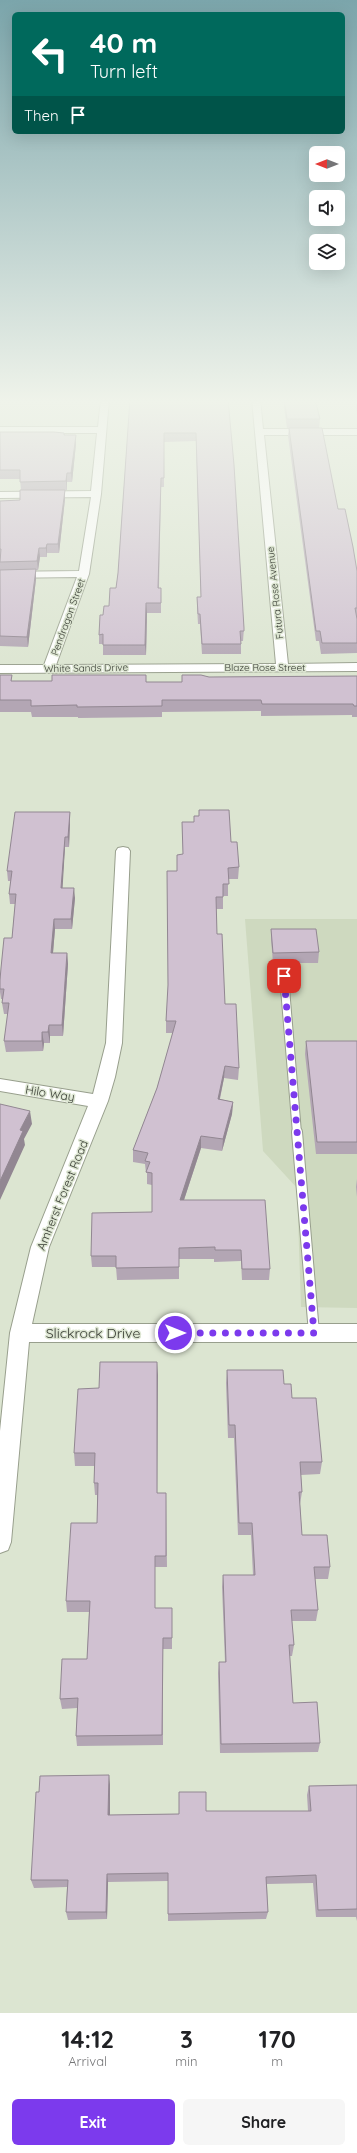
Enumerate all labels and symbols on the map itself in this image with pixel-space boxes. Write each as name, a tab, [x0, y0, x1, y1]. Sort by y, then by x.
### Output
north arrow	[309, 146, 345, 182]
street label: Futura Rose Avenue	[264, 546, 286, 640]
street label: Pendragon Street	[48, 576, 88, 657]
street label: White Sands Drive	[44, 661, 129, 675]
street label: Blaze Rose Street	[225, 661, 306, 674]
pin	[267, 959, 301, 993]
street label: Hilo Way	[24, 1082, 76, 1104]
street label: Amherst Forest Road	[33, 1138, 91, 1252]
position arrow	[154, 1312, 196, 1354]
street label: Slickrock Drive	[46, 1324, 140, 1342]

